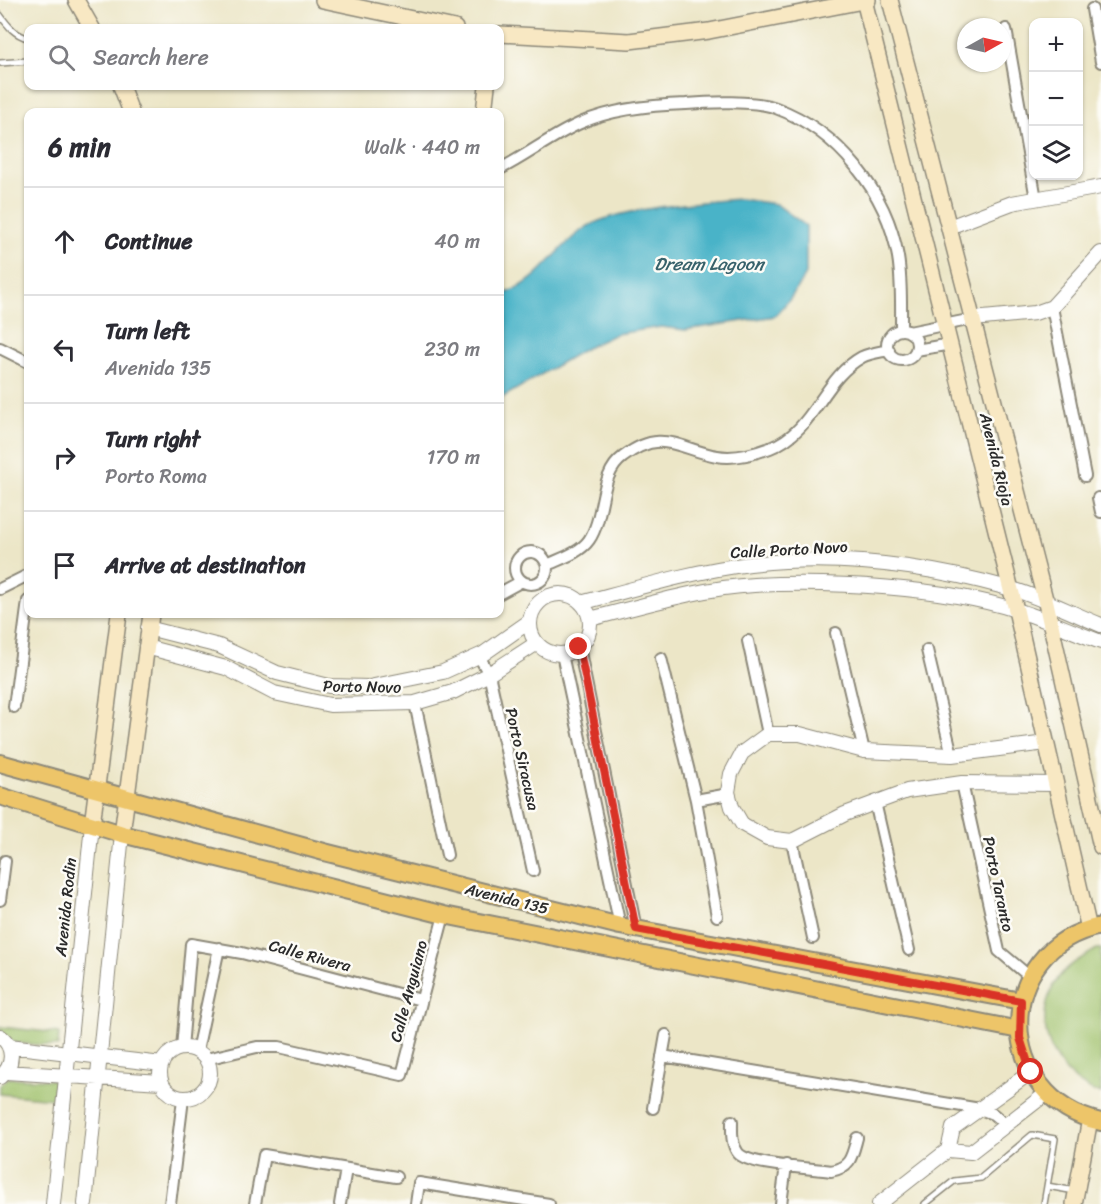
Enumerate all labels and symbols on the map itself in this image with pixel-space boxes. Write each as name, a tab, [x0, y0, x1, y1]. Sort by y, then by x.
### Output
north arrow	[957, 18, 1011, 72]
water label: Dream Lagoon	[654, 248, 766, 280]
street label: Avenida Rioja	[971, 408, 1022, 509]
street label: Calle Porto Novo	[730, 532, 848, 567]
route end	[565, 633, 591, 659]
street label: Porto Novo	[323, 671, 401, 702]
street label: Porto Siracusa	[497, 705, 548, 813]
street label: Porto Taranto	[974, 834, 1023, 935]
street label: Avenida Rodin	[46, 856, 85, 959]
street label: Avenida 135	[461, 874, 552, 923]
street label: Calle Rivera	[266, 931, 355, 981]
street label: Calle Anguiano	[381, 937, 436, 1045]
route start	[1017, 1058, 1043, 1084]

